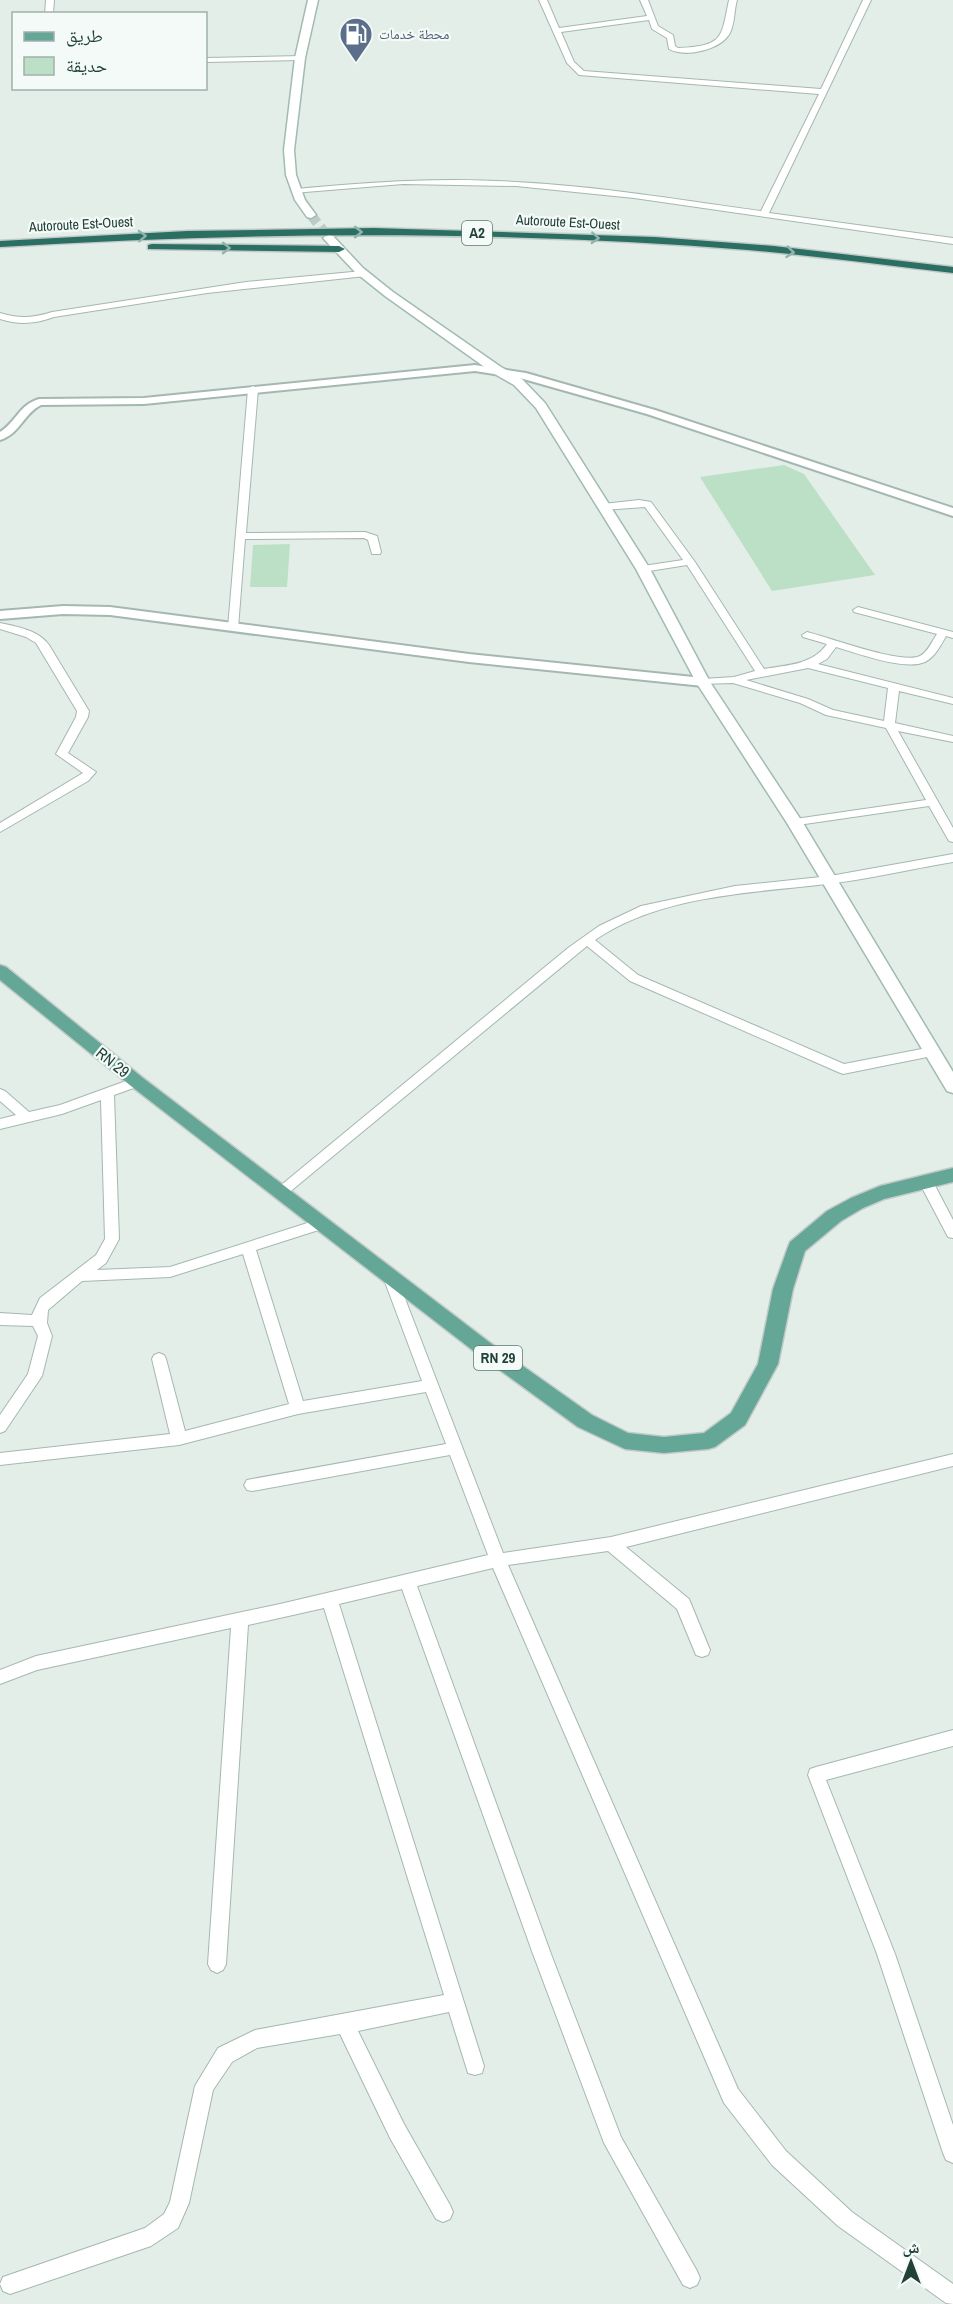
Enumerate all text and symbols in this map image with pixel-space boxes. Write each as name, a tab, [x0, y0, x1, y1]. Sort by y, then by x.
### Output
legend	[12, 12, 207, 90]
fuel station icon: محطة خدمات	[338, 16, 374, 63]
text: طريق	[66, 23, 103, 48]
place label: محطة خدمات	[379, 25, 449, 43]
text: حديقة	[66, 53, 107, 78]
street label: Autoroute Est-Ouest	[515, 210, 620, 234]
street label: Autoroute Est-Ouest	[28, 212, 133, 236]
road number: A2	[462, 221, 492, 245]
one-way arrow	[354, 226, 363, 238]
one-way arrow	[138, 230, 147, 242]
one-way arrow	[591, 231, 600, 244]
one-way arrow	[222, 242, 231, 254]
one-way arrow	[785, 245, 794, 257]
street label: RN 29	[92, 1042, 134, 1082]
road number: RN 29	[474, 1346, 522, 1370]
north arrow	[881, 2232, 941, 2292]
text: ش	[903, 2236, 920, 2258]

